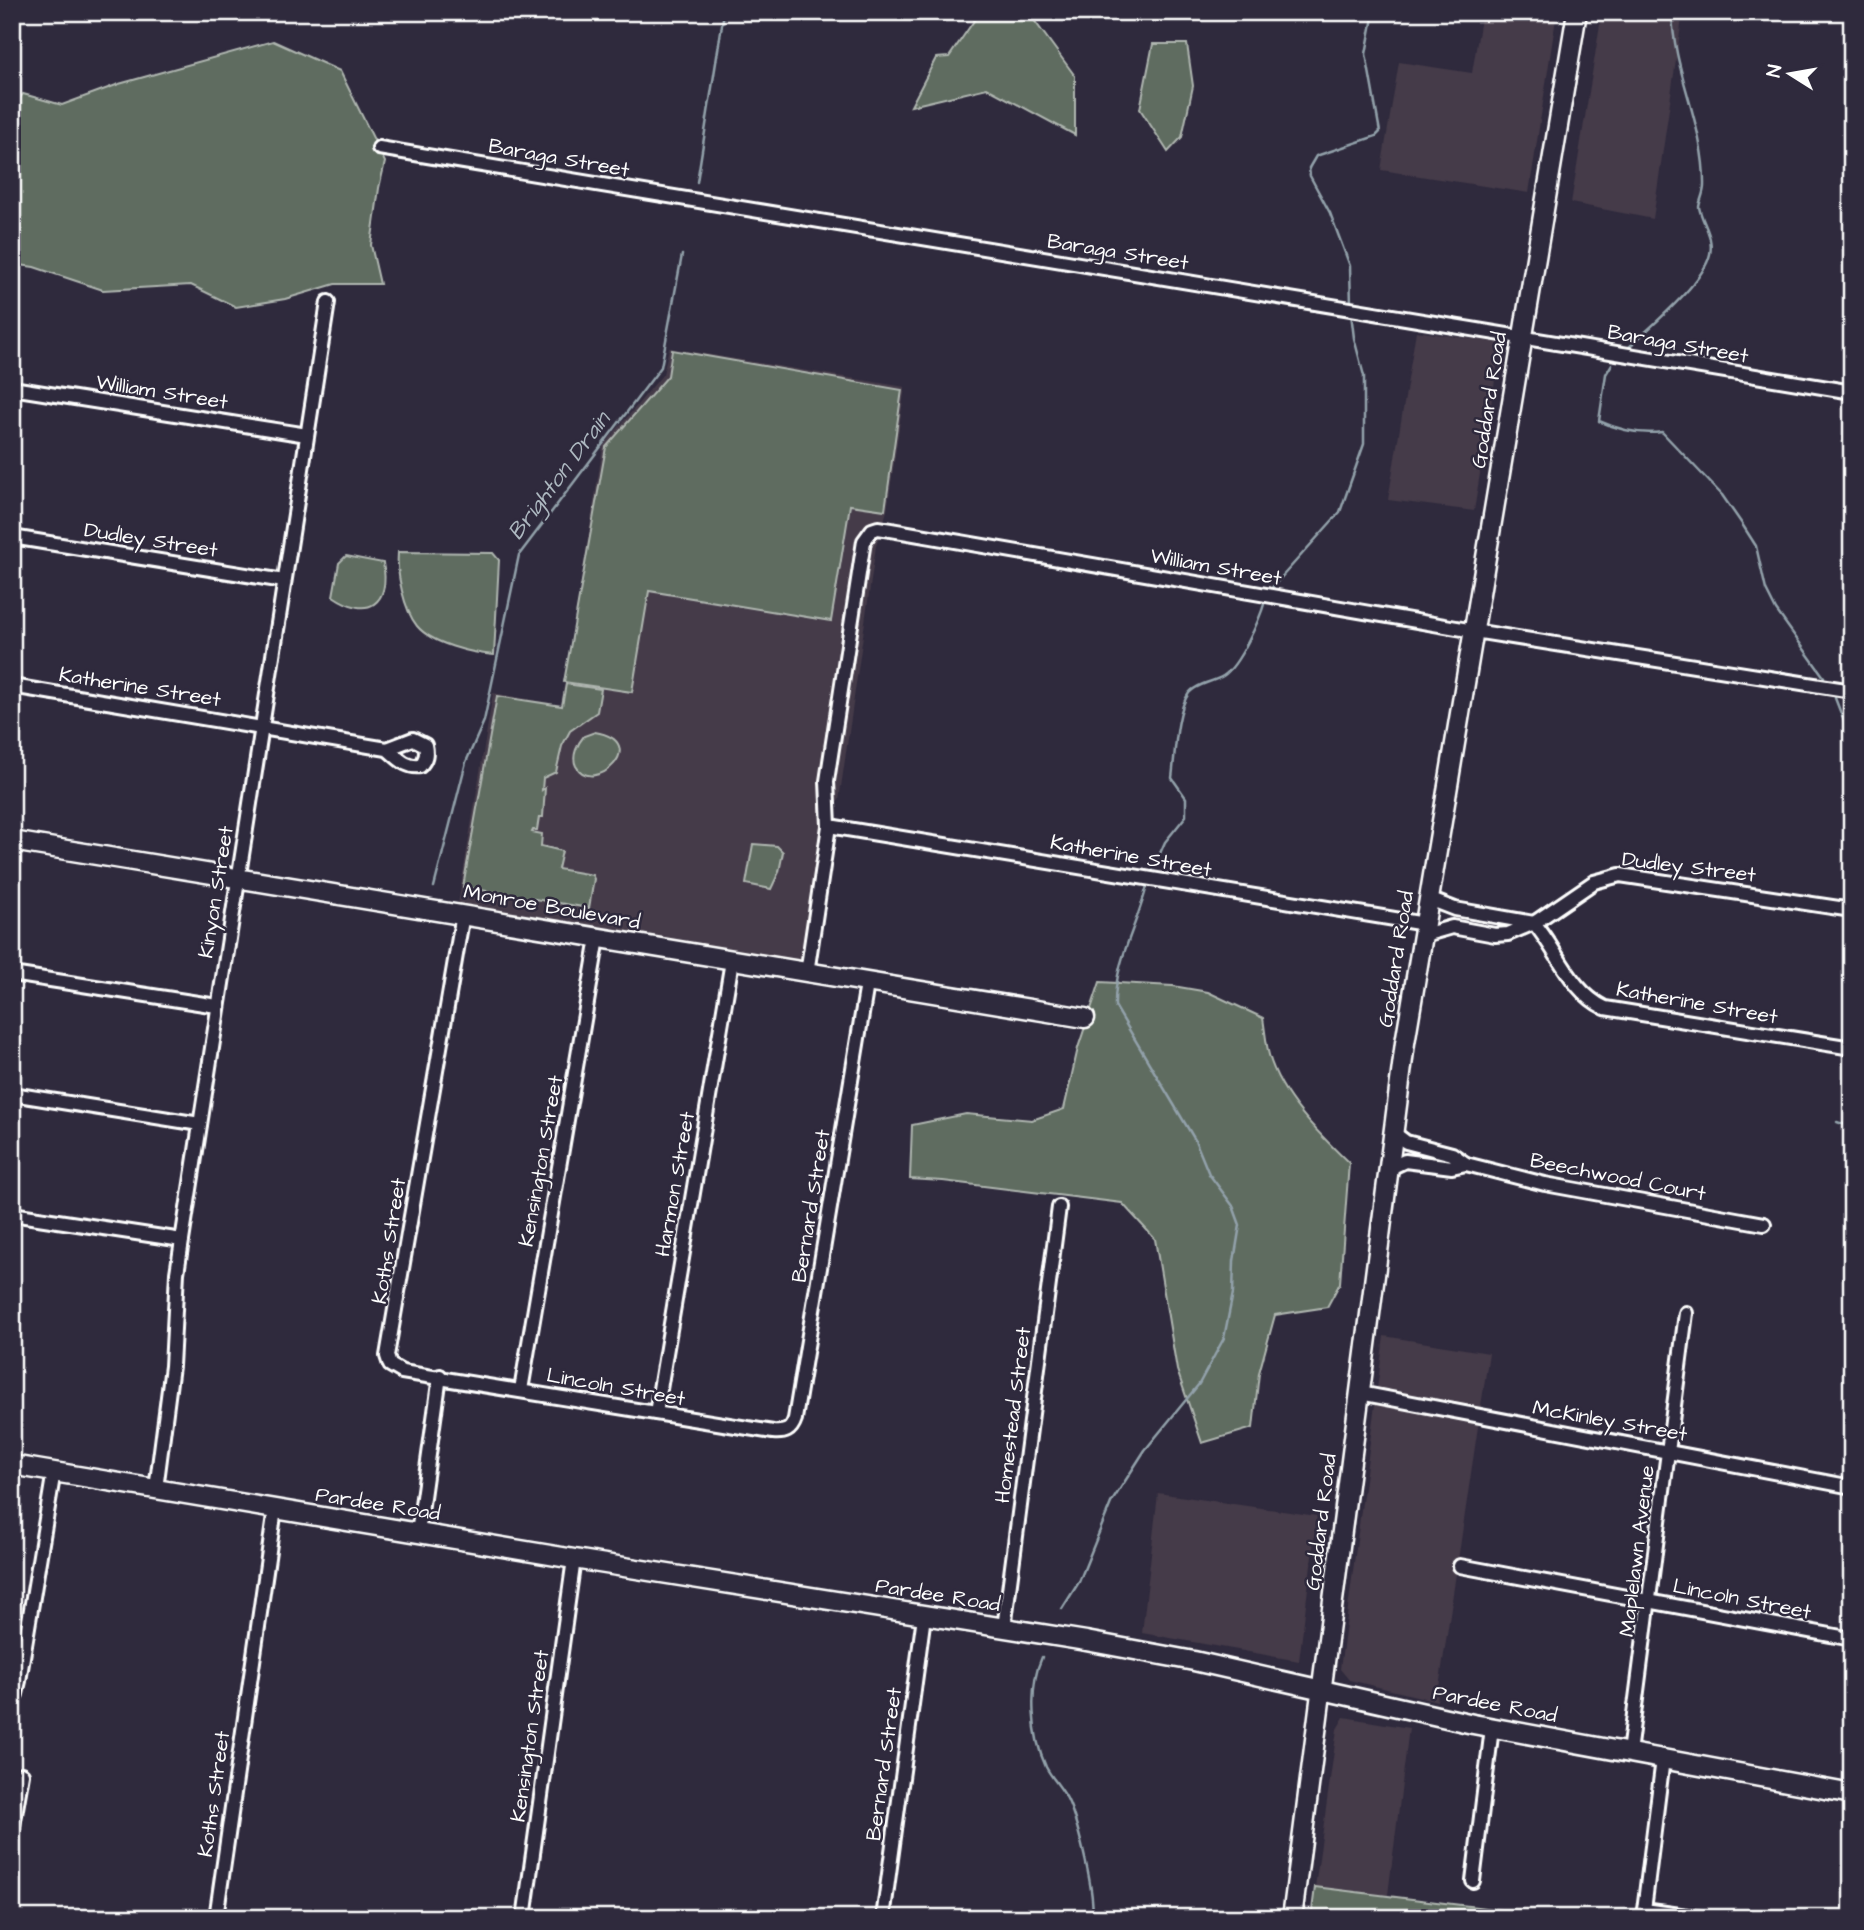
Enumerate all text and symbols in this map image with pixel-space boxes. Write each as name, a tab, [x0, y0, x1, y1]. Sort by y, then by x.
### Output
north arrow	[1756, 38, 1826, 108]
text: N	[1760, 63, 1789, 79]
street label: Baraga Street	[486, 131, 632, 187]
street label: Baraga Street	[1045, 227, 1191, 280]
street label: Baraga Street	[1605, 317, 1751, 373]
street label: Goddard Road	[1464, 330, 1514, 470]
street label: William Street	[94, 367, 230, 417]
water label: Brighton Drain	[500, 403, 620, 547]
street label: Dudley Street	[82, 515, 220, 567]
street label: William Street	[1148, 541, 1284, 593]
street label: Katherine Street	[57, 660, 223, 714]
street label: Kinyon Street	[191, 823, 243, 960]
street label: Katherine Street	[1048, 828, 1215, 885]
street label: Dudley Street	[1620, 844, 1758, 892]
street label: Monroe Boulevard	[461, 877, 643, 937]
street label: Goddard Road	[1371, 889, 1421, 1029]
street label: Katherine Street	[1614, 975, 1781, 1032]
street label: Kensington Street	[512, 1072, 572, 1249]
street label: Harmon Street	[648, 1109, 702, 1259]
street label: Bernard Street	[785, 1127, 837, 1285]
street label: Beechwood Court	[1528, 1146, 1709, 1208]
street label: Koths Street	[365, 1175, 413, 1306]
street label: Homestead Street	[988, 1325, 1038, 1505]
street label: Lincoln Street	[544, 1361, 688, 1414]
street label: McKinley Street	[1530, 1393, 1690, 1451]
street label: Goddard Road	[1298, 1452, 1344, 1592]
street label: Maplelawn Avenue	[1612, 1464, 1663, 1639]
street label: Pardee Road	[314, 1480, 443, 1528]
street label: Pardee Road	[874, 1571, 1003, 1619]
street label: Lincoln Street	[1670, 1571, 1814, 1627]
street label: Kensington Street	[504, 1648, 558, 1824]
street label: Pardee Road	[1430, 1678, 1560, 1730]
street label: Bernard Street	[859, 1685, 909, 1843]
street label: Koths Street	[191, 1729, 237, 1859]

